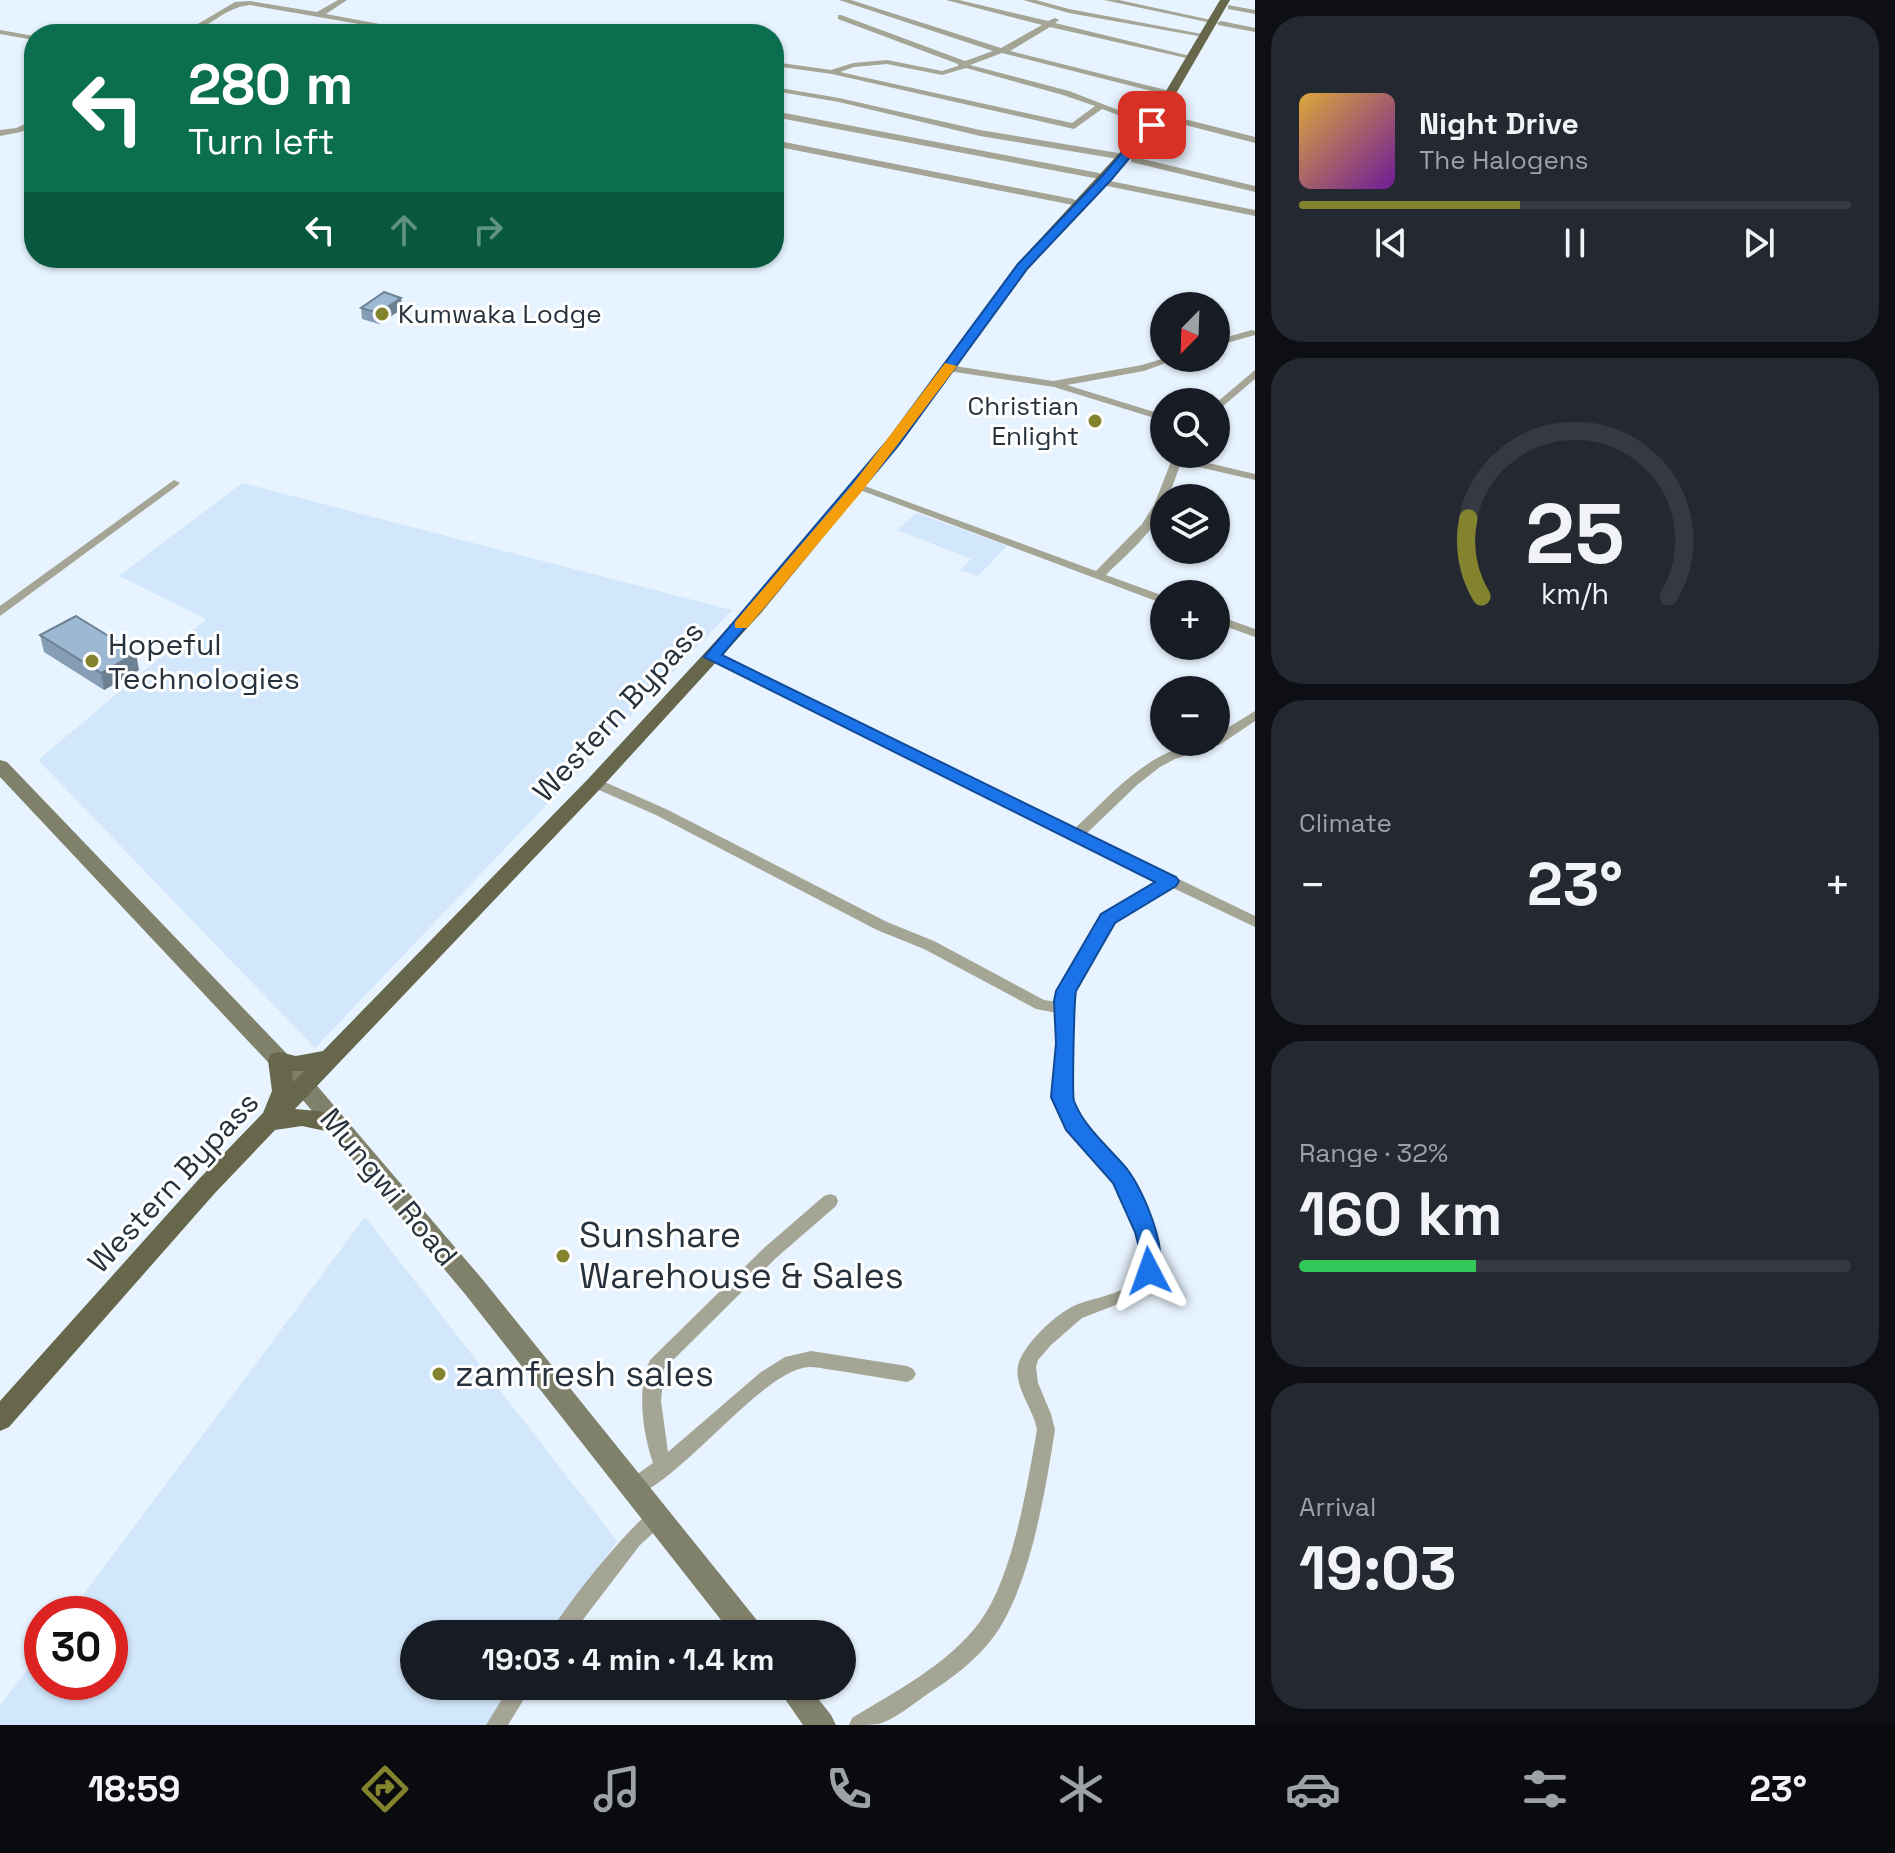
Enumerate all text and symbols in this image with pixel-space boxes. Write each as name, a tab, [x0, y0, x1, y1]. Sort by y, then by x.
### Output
text: 280 m	[188, 49, 353, 120]
icon: left	[56, 56, 160, 160]
pin	[1118, 91, 1186, 159]
icon: arrive	[1130, 103, 1174, 147]
text: Night Drive	[1419, 104, 1579, 143]
text: Turn left	[188, 119, 335, 165]
text: The Halogens	[1419, 143, 1588, 177]
icon: left	[298, 208, 342, 252]
icon: ahead	[382, 208, 426, 252]
icon: right	[466, 208, 510, 252]
icon: previous	[1369, 221, 1413, 265]
icon: pause	[1553, 221, 1597, 265]
icon: next	[1737, 221, 1781, 265]
north arrow	[1150, 292, 1230, 372]
map controls	[1150, 292, 1230, 756]
place label: Kumwaka Lodge	[398, 297, 602, 331]
marker: Kumwaka Lodge	[373, 305, 391, 323]
button: search	[1150, 388, 1230, 468]
place label: Christian Enlight	[968, 389, 1079, 453]
marker: Christian Enlight	[1086, 412, 1104, 430]
text: 25	[1525, 480, 1625, 586]
button: layers	[1150, 484, 1230, 564]
text: km/h	[1541, 576, 1609, 612]
button: +	[1150, 580, 1230, 660]
street label: Western Bypass	[524, 612, 712, 810]
place label: Hopeful Technologies	[108, 625, 300, 698]
marker: Hopeful Technologies	[83, 652, 101, 670]
button: −	[1150, 676, 1230, 756]
text: Climate	[1299, 806, 1392, 840]
text: 23°	[1527, 846, 1623, 923]
text: −	[1299, 857, 1326, 913]
text: +	[1824, 857, 1851, 913]
street label: Western Bypass	[79, 1083, 267, 1281]
street label: Mungwi Road	[311, 1100, 467, 1274]
text: Range · 32%	[1299, 1136, 1448, 1170]
text: 160 km	[1299, 1176, 1502, 1253]
place label: Sunshare Warehouse & Sales	[579, 1212, 904, 1299]
position arrow	[1107, 1229, 1191, 1313]
marker: Sunshare Warehouse & Sales	[554, 1247, 572, 1265]
place label: zamfresh sales	[455, 1351, 714, 1397]
marker: zamfresh sales	[430, 1365, 448, 1383]
text: Arrival	[1299, 1490, 1376, 1524]
text: 19:03	[1299, 1530, 1456, 1607]
speed limit sign: 30	[24, 1596, 128, 1700]
text: 19:03 · 4 min · 1.4 km	[482, 1640, 774, 1679]
icon: directions	[357, 1761, 413, 1817]
icon: music	[589, 1761, 645, 1817]
icon: phone	[821, 1761, 877, 1817]
icon: climate	[1053, 1761, 1109, 1817]
icon: car	[1285, 1761, 1341, 1817]
icon: filters	[1517, 1761, 1573, 1817]
text: 18:59	[88, 1766, 181, 1812]
text: 23°	[1749, 1766, 1807, 1812]

